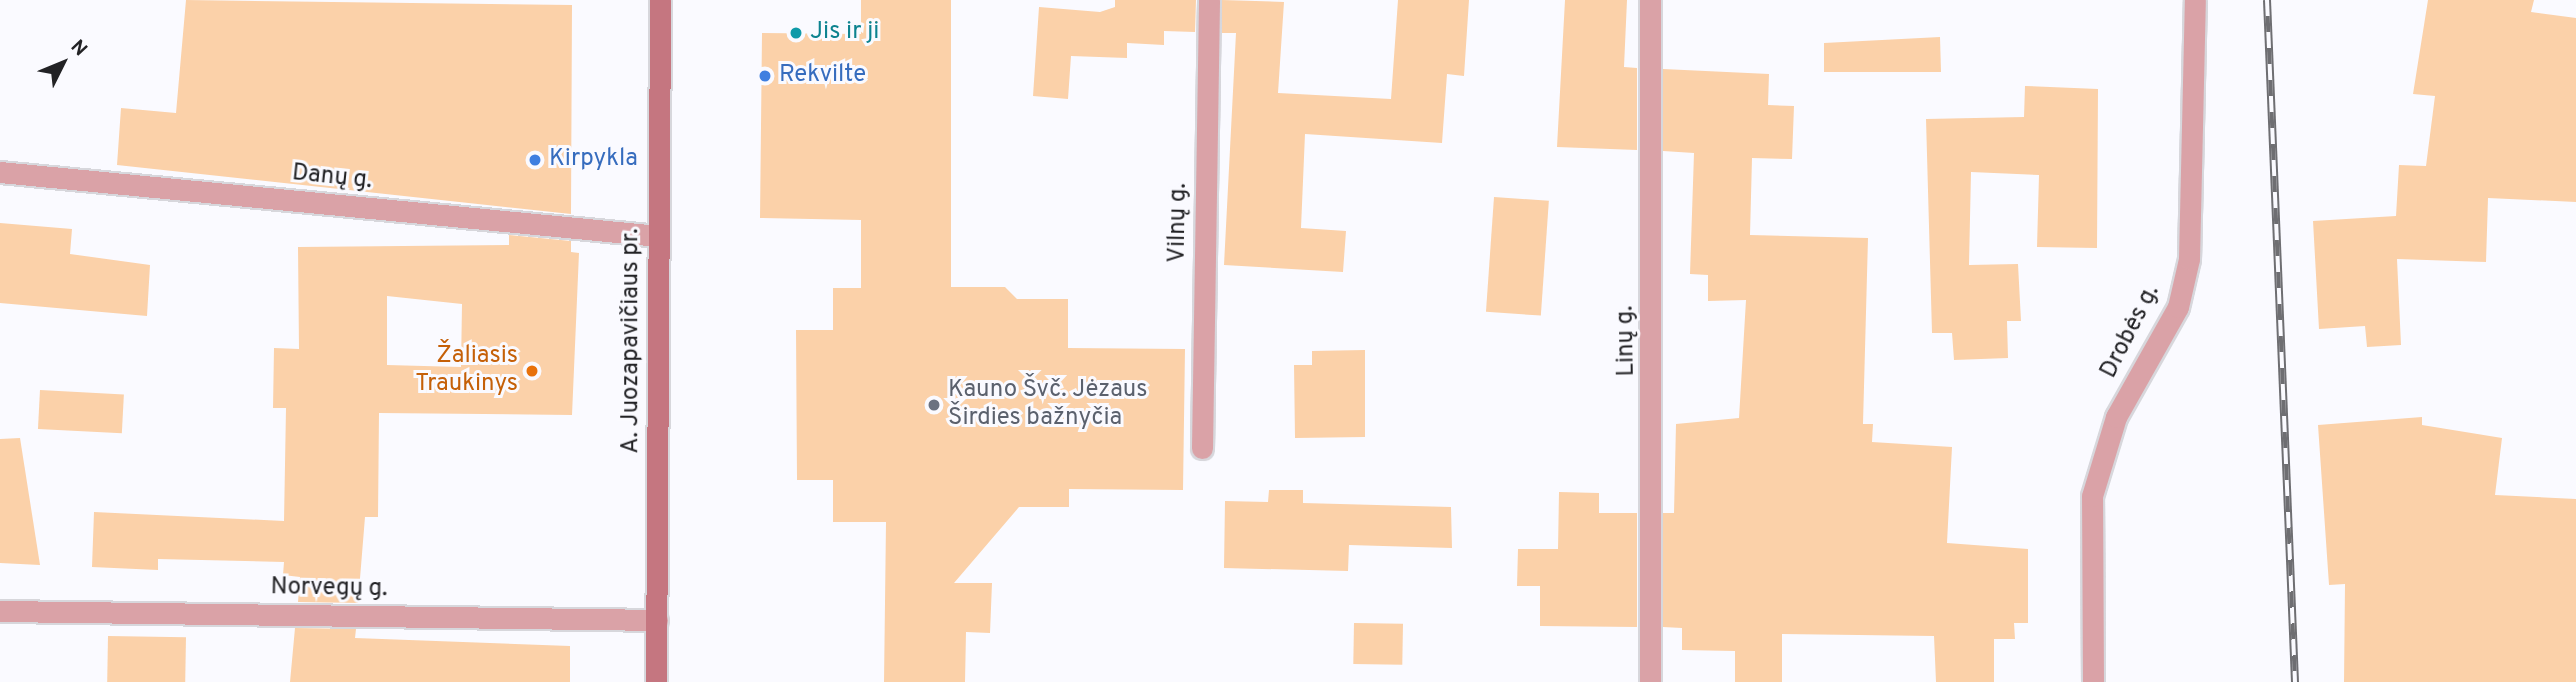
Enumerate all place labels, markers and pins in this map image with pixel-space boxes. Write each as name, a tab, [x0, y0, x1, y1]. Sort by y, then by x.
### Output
place label: Jis ir ji	[810, 19, 879, 47]
marker: Jis ir ji	[788, 25, 804, 41]
place label: Rekvilte	[779, 62, 866, 90]
marker: Rekvilte	[757, 68, 773, 84]
place label: Kirpykla	[549, 146, 638, 174]
marker: Kirpykla	[527, 152, 543, 168]
place label: Žaliasis Traukinys	[415, 343, 518, 399]
marker: Žaliasis Traukinys	[524, 363, 540, 379]
place label: Kauno Švč. Jėzaus Širdies bažnyčia	[948, 377, 1148, 433]
marker: Kauno Švč. Jėzaus Širdies bažnyčia	[926, 397, 942, 413]

